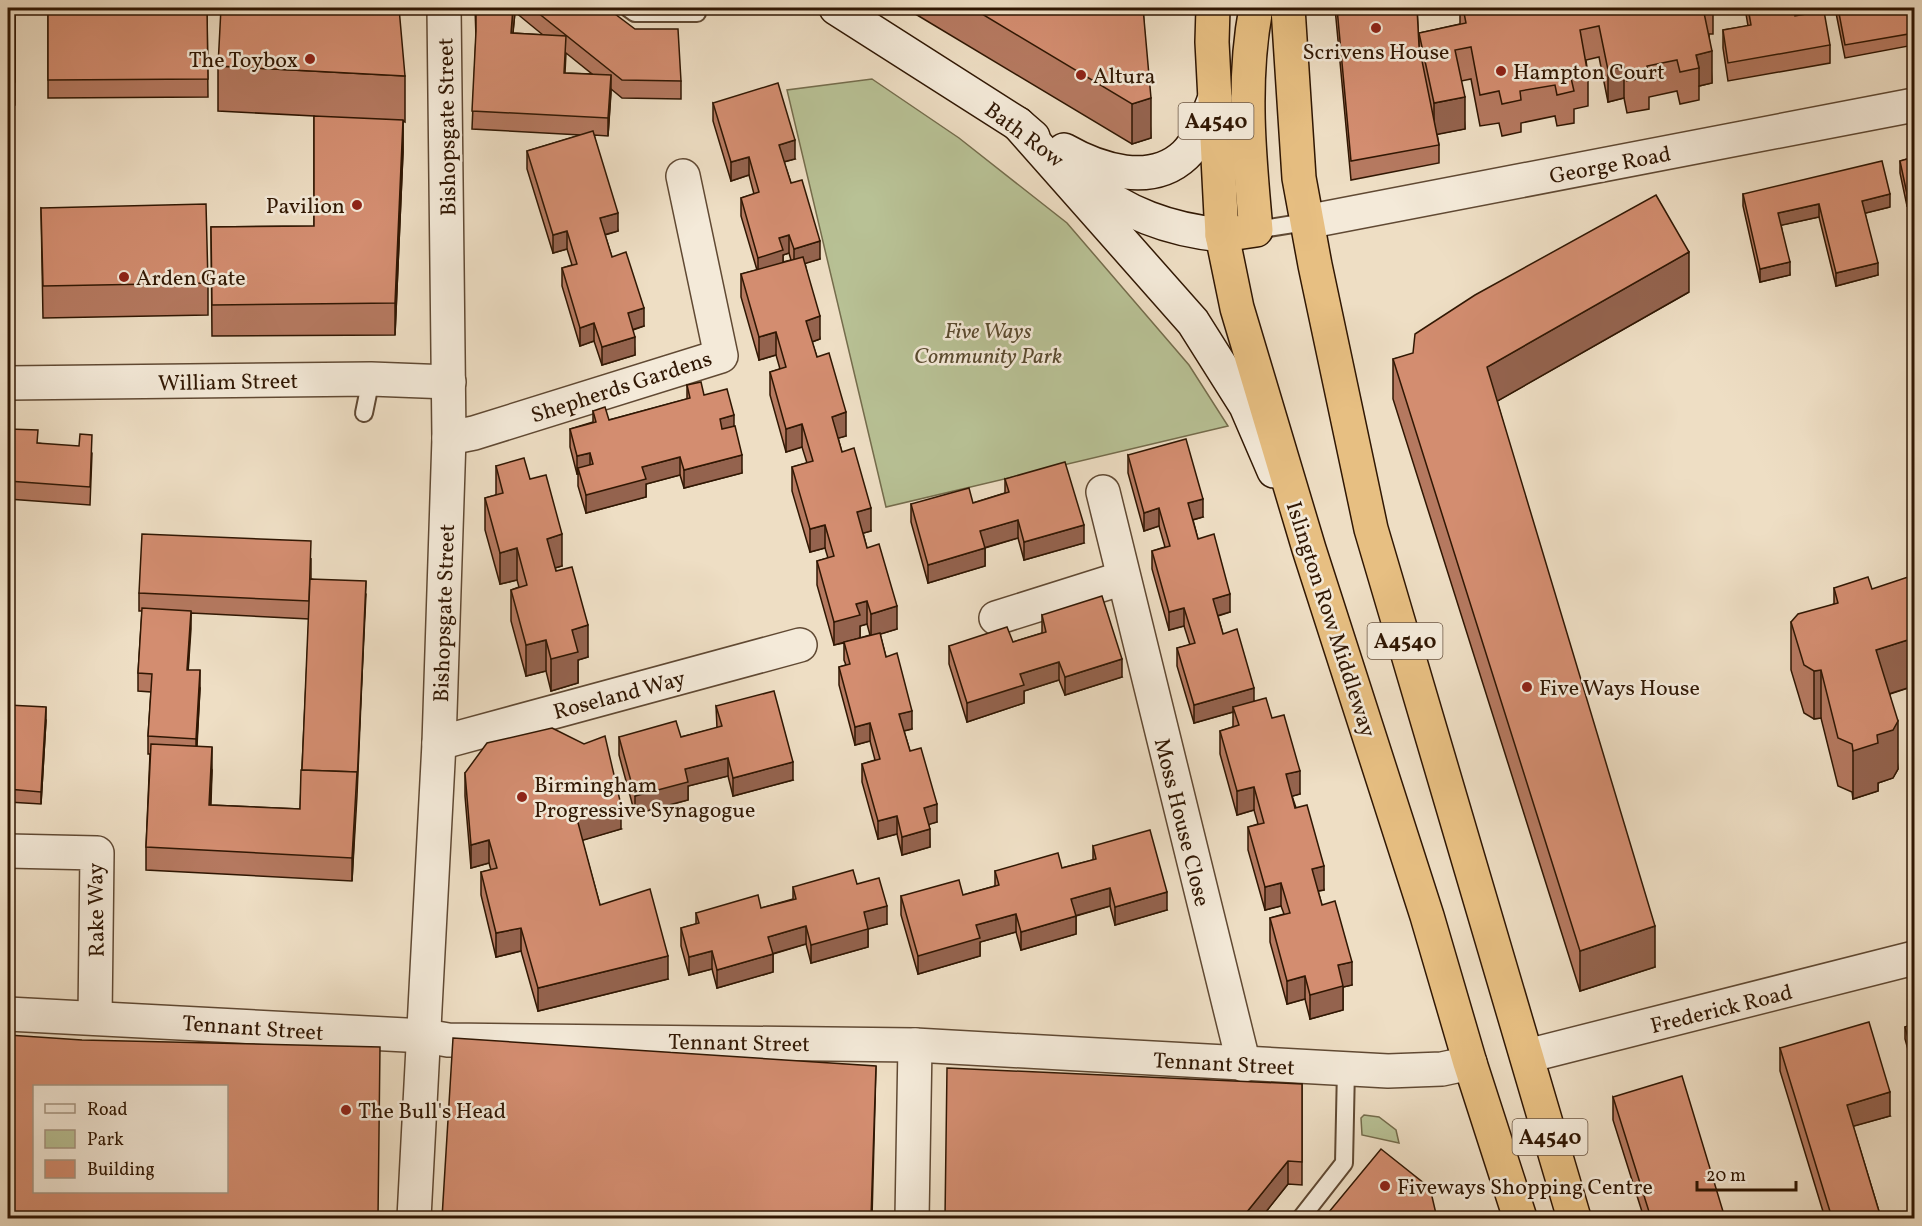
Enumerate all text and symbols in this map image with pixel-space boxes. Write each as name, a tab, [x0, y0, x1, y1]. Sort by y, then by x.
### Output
marker: Scrivens House	[1369, 21, 1383, 35]
street label: Bishopsgate Street	[431, 37, 466, 216]
place label: Scrivens House	[1302, 38, 1450, 69]
place label: The Toybox	[189, 46, 298, 77]
marker: The Toybox	[303, 52, 317, 66]
place label: Hampton Court	[1513, 58, 1665, 89]
place label: Altura	[1093, 62, 1155, 93]
marker: Hampton Court	[1494, 64, 1508, 78]
marker: Altura	[1074, 68, 1088, 82]
street label: Bath Row	[977, 96, 1070, 176]
road number: A4540	[1178, 103, 1254, 139]
street label: George Road	[1547, 139, 1674, 193]
place label: Pavilion	[266, 192, 345, 223]
marker: Pavilion	[350, 198, 364, 212]
place label: Arden Gate	[136, 264, 246, 295]
marker: Arden Gate	[117, 270, 131, 284]
park label: Five Ways Community Park	[914, 317, 1062, 373]
street label: Shepherds Gardens	[527, 344, 716, 432]
street label: William Street	[158, 367, 299, 400]
street label: Islington Row Middleway	[1277, 498, 1382, 742]
street label: Bishopsgate Street	[427, 523, 464, 703]
road number: A4540	[1368, 623, 1442, 659]
street label: Roseland Way	[550, 664, 689, 729]
place label: Five Ways House	[1539, 674, 1700, 705]
marker: Five Ways House	[1520, 680, 1534, 694]
street label: Moss House Close	[1145, 735, 1216, 910]
place label: Birmingham Progressive Synagogue	[534, 771, 755, 827]
marker: Birmingham Progressive Synagogue	[515, 790, 529, 804]
street label: Rake Way	[81, 862, 114, 958]
street label: Frederick Road	[1647, 978, 1796, 1043]
street label: Tennant Street	[181, 1009, 325, 1050]
street label: Tennant Street	[668, 1028, 810, 1061]
street label: Tennant Street	[1152, 1046, 1296, 1085]
legend	[33, 1085, 228, 1193]
place label: The Bull's Head	[358, 1097, 506, 1128]
text: Road	[87, 1098, 128, 1123]
marker: The Bull's Head	[339, 1103, 353, 1117]
road number: A4540	[1512, 1119, 1588, 1155]
text: Park	[87, 1128, 124, 1153]
scale bar	[1697, 1154, 1796, 1192]
text: Building	[87, 1158, 155, 1183]
text: 20 m	[1706, 1164, 1746, 1189]
place label: Fiveways Shopping Centre	[1397, 1173, 1653, 1204]
marker: Fiveways Shopping Centre	[1378, 1179, 1392, 1193]

